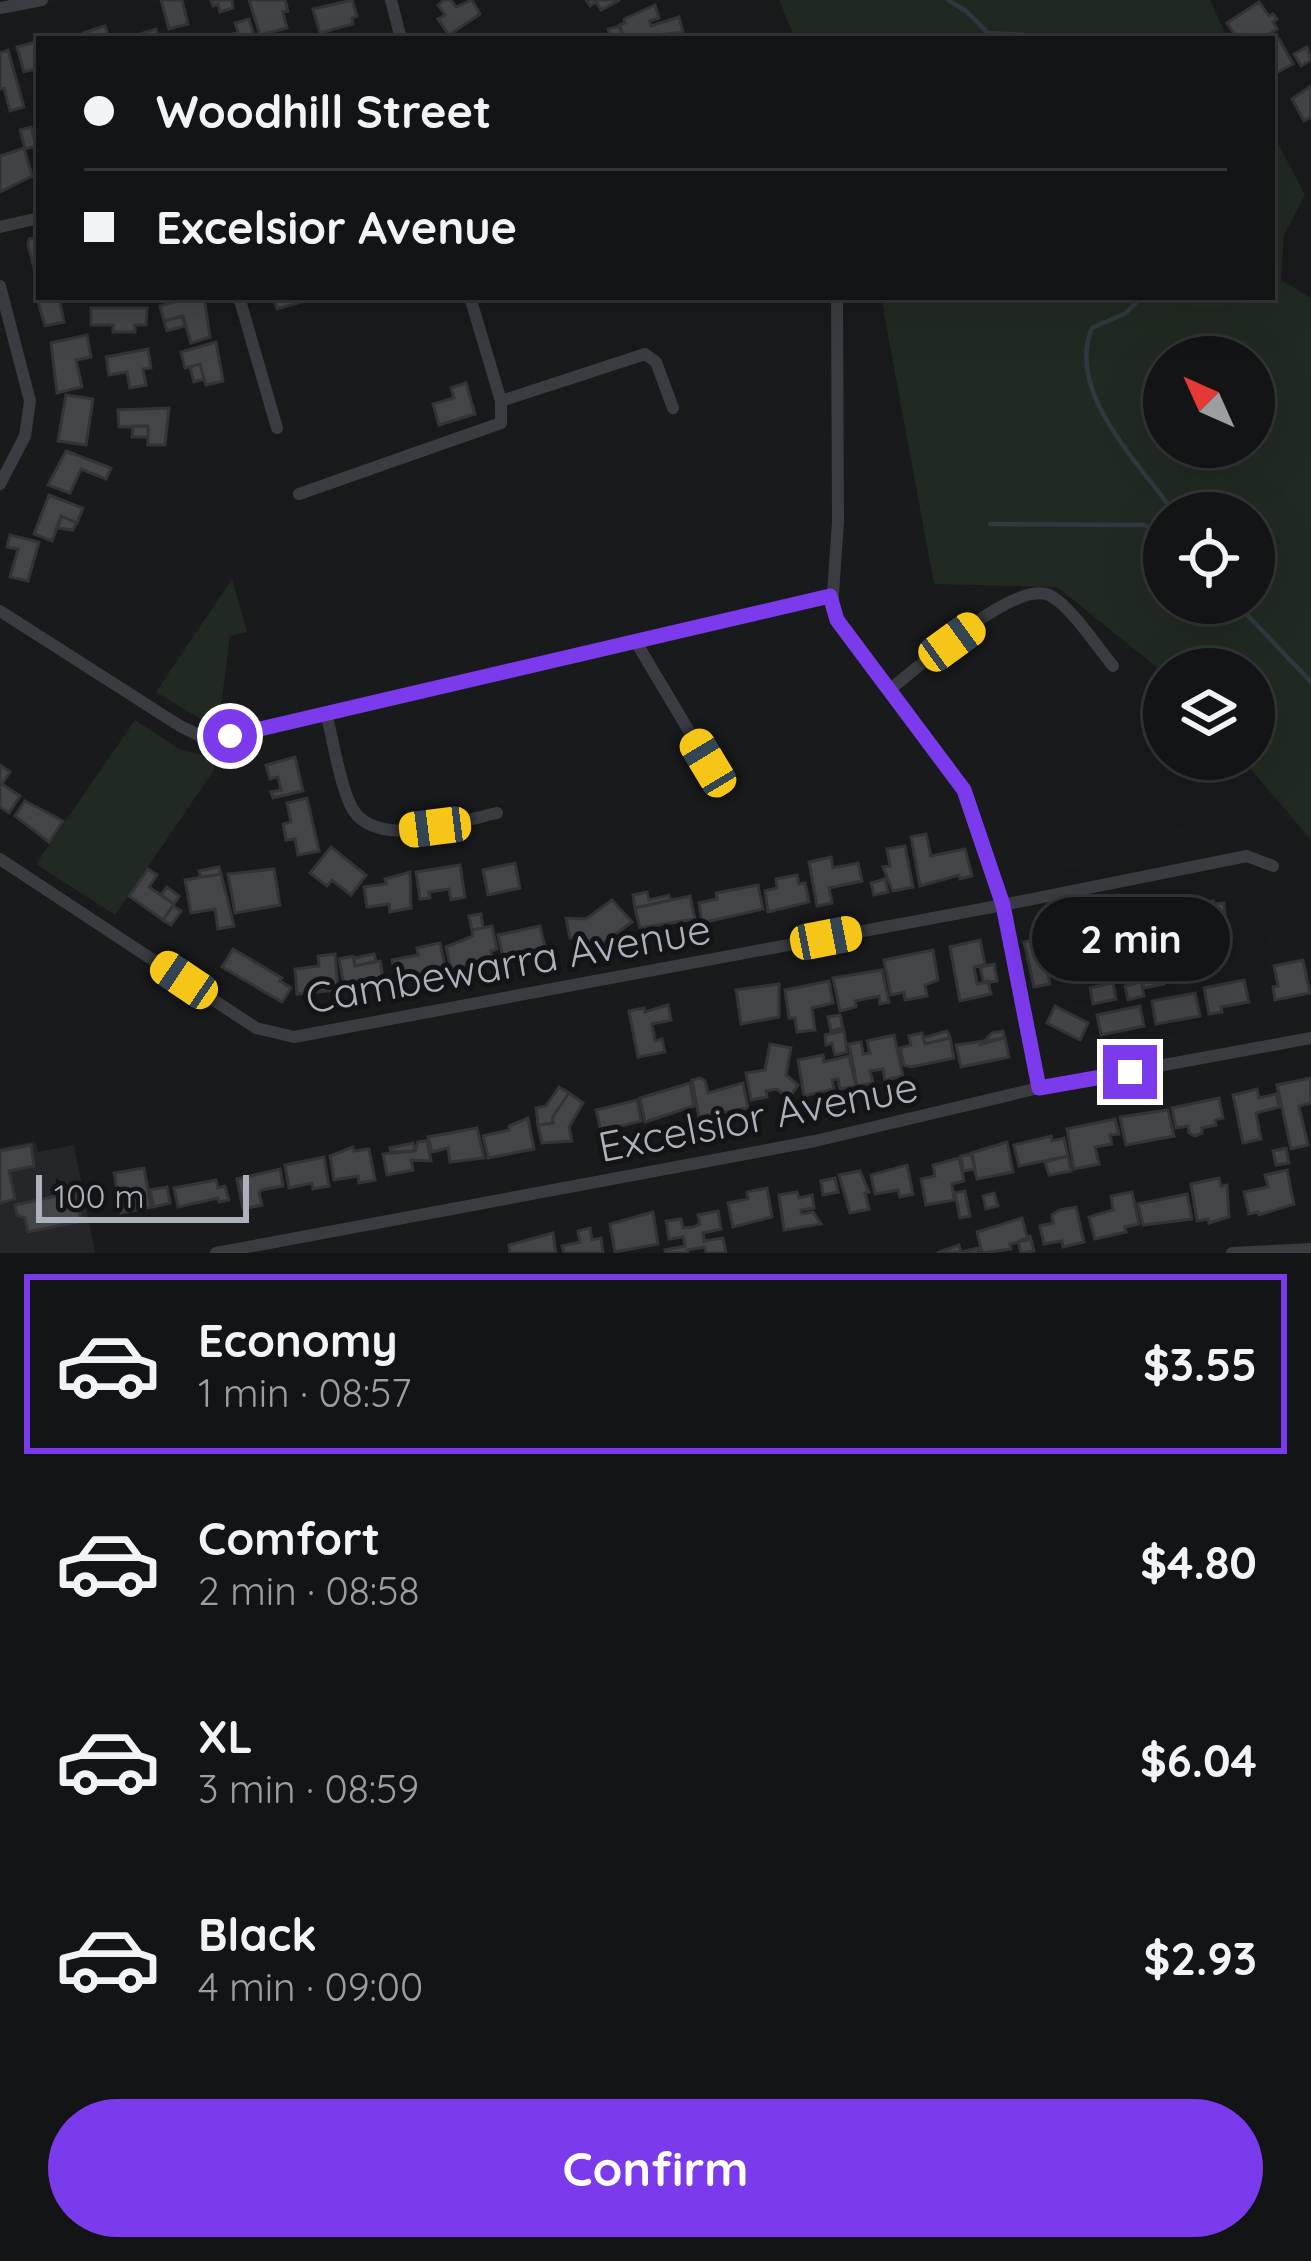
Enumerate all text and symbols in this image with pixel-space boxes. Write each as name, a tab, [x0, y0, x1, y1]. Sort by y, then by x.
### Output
text: Woodhill Street	[156, 83, 491, 139]
text: Excelsior Avenue	[156, 199, 517, 255]
north arrow	[1143, 336, 1275, 468]
map controls	[1143, 336, 1275, 780]
button: locate	[1143, 492, 1275, 624]
car	[912, 606, 992, 678]
button: layers	[1143, 648, 1275, 780]
route start	[203, 709, 257, 763]
car	[674, 723, 742, 803]
car	[397, 805, 473, 849]
callout: 2 min	[1031, 898, 1229, 982]
street label: Cambewarra Avenue	[302, 901, 714, 1025]
car	[787, 913, 865, 963]
text: 2 min	[1080, 914, 1182, 963]
car	[144, 945, 224, 1015]
route end	[1103, 1045, 1157, 1099]
street label: Excelsior Avenue	[594, 1059, 922, 1173]
scale bar	[36, 1169, 249, 1222]
text: 100 m	[54, 1175, 145, 1216]
icon: car	[54, 1310, 162, 1418]
text: Economy	[198, 1312, 398, 1368]
text: $3.55	[1143, 1336, 1257, 1392]
text: 1 min · 08:57	[198, 1368, 411, 1417]
icon: car	[54, 1508, 162, 1616]
text: Comfort	[198, 1510, 380, 1566]
text: $4.80	[1140, 1534, 1257, 1590]
text: 2 min · 08:58	[198, 1566, 419, 1615]
icon: car	[54, 1706, 162, 1814]
text: XL	[198, 1708, 253, 1764]
text: $6.04	[1140, 1732, 1257, 1788]
text: 3 min · 08:59	[198, 1764, 419, 1813]
icon: car	[54, 1904, 162, 2012]
text: Black	[198, 1906, 317, 1962]
text: $2.93	[1144, 1930, 1257, 1986]
text: 4 min · 09:00	[198, 1962, 423, 2011]
button: Confirm	[48, 2099, 1263, 2237]

